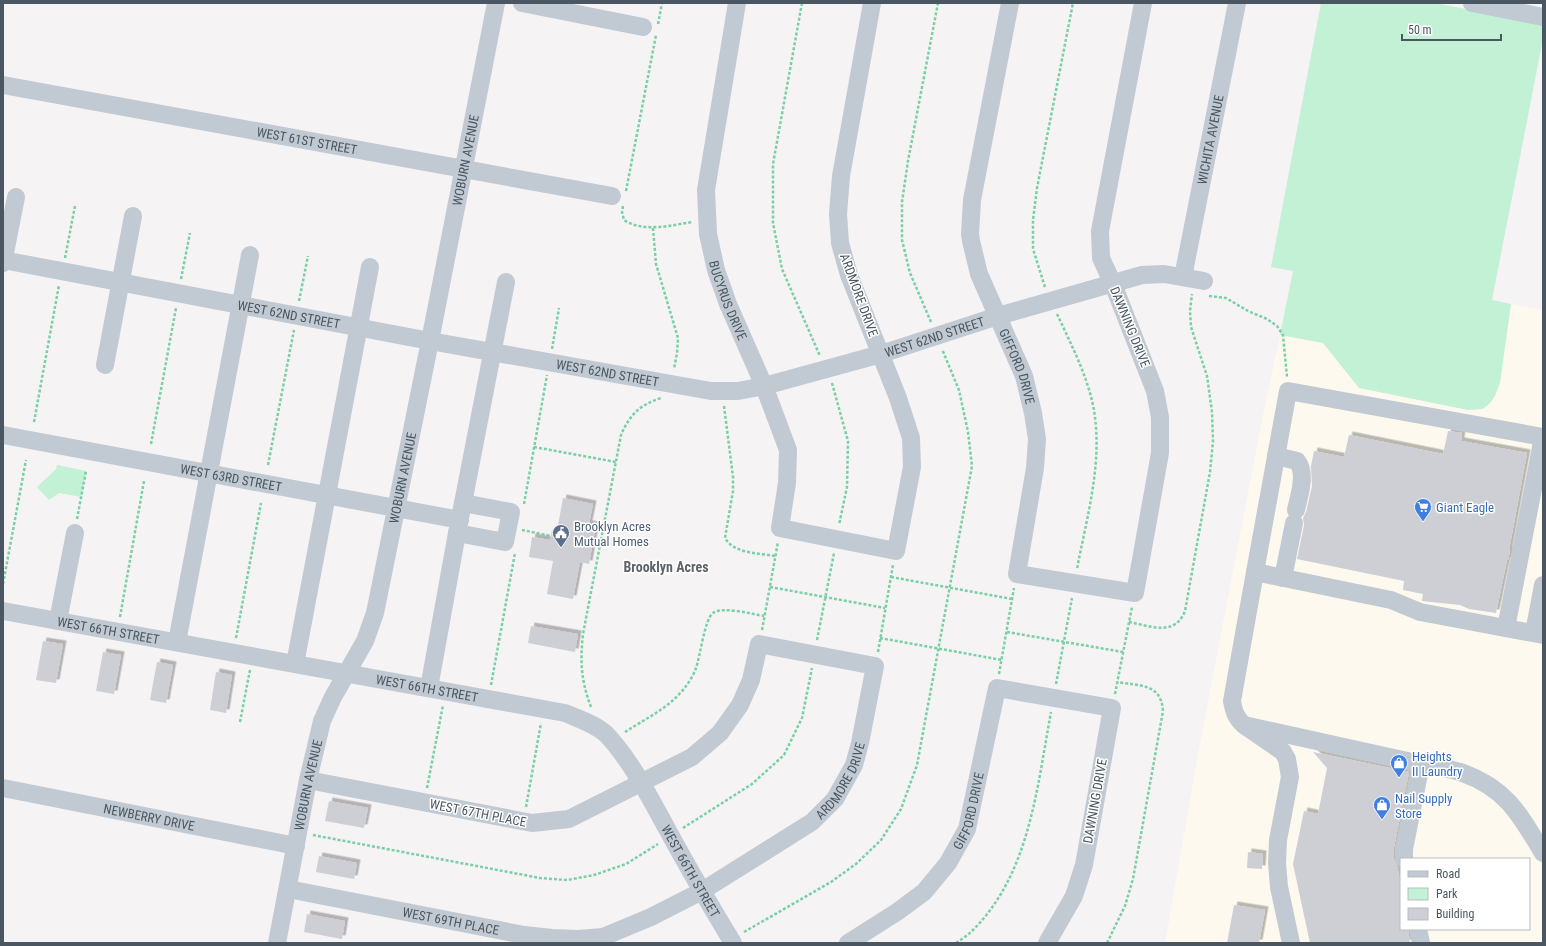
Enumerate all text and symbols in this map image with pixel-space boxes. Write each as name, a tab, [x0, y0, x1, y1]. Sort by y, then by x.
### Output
scale bar	[1402, 16, 1501, 42]
text: 50 m	[1408, 23, 1432, 37]
street label: WICHITA AVENUE	[1194, 94, 1226, 186]
street label: WOBURN AVENUE	[449, 113, 482, 207]
street label: WEST 61ST STREET	[255, 124, 359, 157]
street label: ARDMORE DRIVE	[837, 251, 881, 339]
street label: BUCYRUS DRIVE	[707, 259, 750, 342]
street label: DAWNING DRIVE	[1107, 285, 1153, 369]
street label: WEST 62ND STREET	[236, 297, 342, 331]
street label: WEST 62ND STREET	[883, 313, 987, 360]
street label: GIFFORD DRIVE	[996, 326, 1038, 406]
street label: WEST 62ND STREET	[555, 356, 660, 389]
street label: WOBURN AVENUE	[386, 431, 419, 525]
street label: WEST 63RD STREET	[179, 461, 283, 494]
supermarket icon: Giant Eagle	[1413, 497, 1433, 522]
place label: Giant Eagle	[1436, 500, 1494, 515]
place label: Brooklyn Acres Mutual Homes	[574, 519, 651, 549]
public building icon: Brooklyn Acres Mutual Homes	[551, 523, 571, 548]
district label: Brooklyn Acres	[623, 559, 709, 575]
street label: WEST 66TH STREET	[56, 613, 161, 647]
street label: WEST 66TH STREET	[375, 671, 480, 705]
street label: WOBURN AVENUE	[291, 738, 325, 832]
street label: ARDMORE DRIVE	[812, 741, 867, 822]
place label: Heights II Laundry	[1412, 749, 1463, 779]
shop icon: Heights II Laundry	[1389, 753, 1409, 778]
street label: DAWNING DRIVE	[1080, 758, 1110, 844]
street label: GIFFORD DRIVE	[950, 771, 986, 852]
place label: Nail Supply Store	[1395, 791, 1453, 821]
shop icon: Nail Supply Store	[1372, 795, 1392, 820]
street label: WEST 67TH PLACE	[428, 796, 528, 830]
street label: NEWBERRY DRIVE	[102, 801, 196, 833]
street label: WEST 66TH STREET	[659, 822, 723, 920]
legend	[1400, 858, 1530, 930]
text: Road	[1436, 867, 1460, 881]
text: Park	[1436, 887, 1458, 901]
street label: WEST 69TH PLACE	[401, 904, 501, 938]
text: Building	[1436, 907, 1474, 921]

